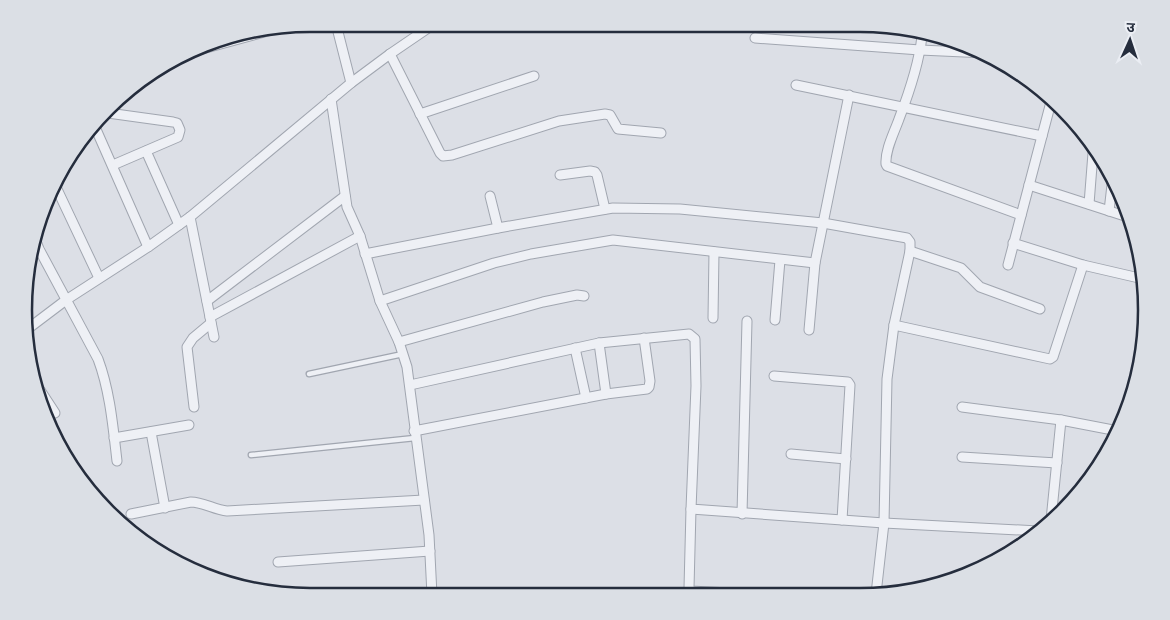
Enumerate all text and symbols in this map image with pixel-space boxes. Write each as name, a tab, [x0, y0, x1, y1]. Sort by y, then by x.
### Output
north arrow	[1105, 15, 1155, 65]
text: उ	[1126, 19, 1136, 36]

